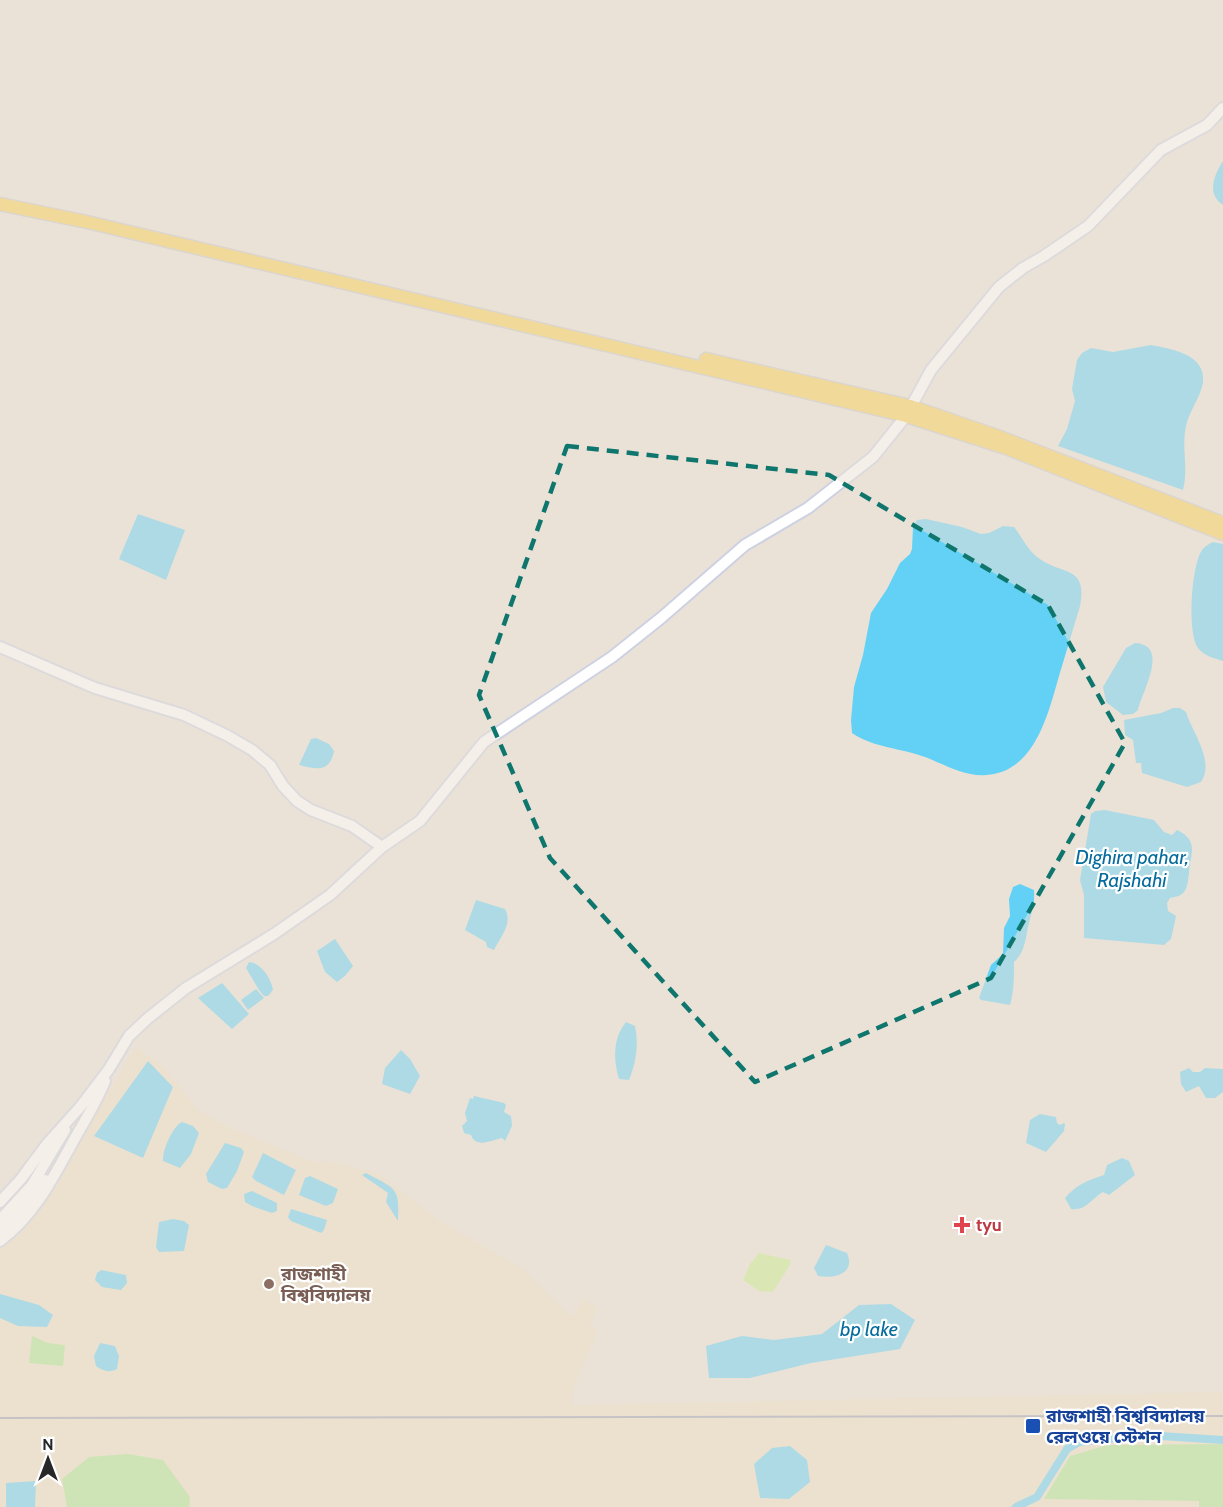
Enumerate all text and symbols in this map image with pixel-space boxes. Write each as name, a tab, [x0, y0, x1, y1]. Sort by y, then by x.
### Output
water label: Dighira pahar, Rajshahi	[1075, 845, 1189, 892]
place label: tyu	[976, 1214, 1002, 1236]
marker: tyu	[953, 1216, 971, 1234]
place label: রাজশাহী বিশ্ববিদ্যালয়	[280, 1263, 371, 1306]
marker: রাজশাহী বিশ্ববিদ্যালয়	[262, 1277, 276, 1291]
water label: bp lake	[840, 1317, 898, 1341]
place label: রাজশাহী বিশ্ববিদ্যালয় রেলওয়ে স্টেশন	[1045, 1405, 1206, 1448]
marker: রাজশাহী বিশ্ববিদ্যালয় রেলওয়ে স্টেশন	[1024, 1417, 1042, 1435]
north arrow	[18, 1429, 78, 1489]
text: N	[42, 1435, 54, 1454]

